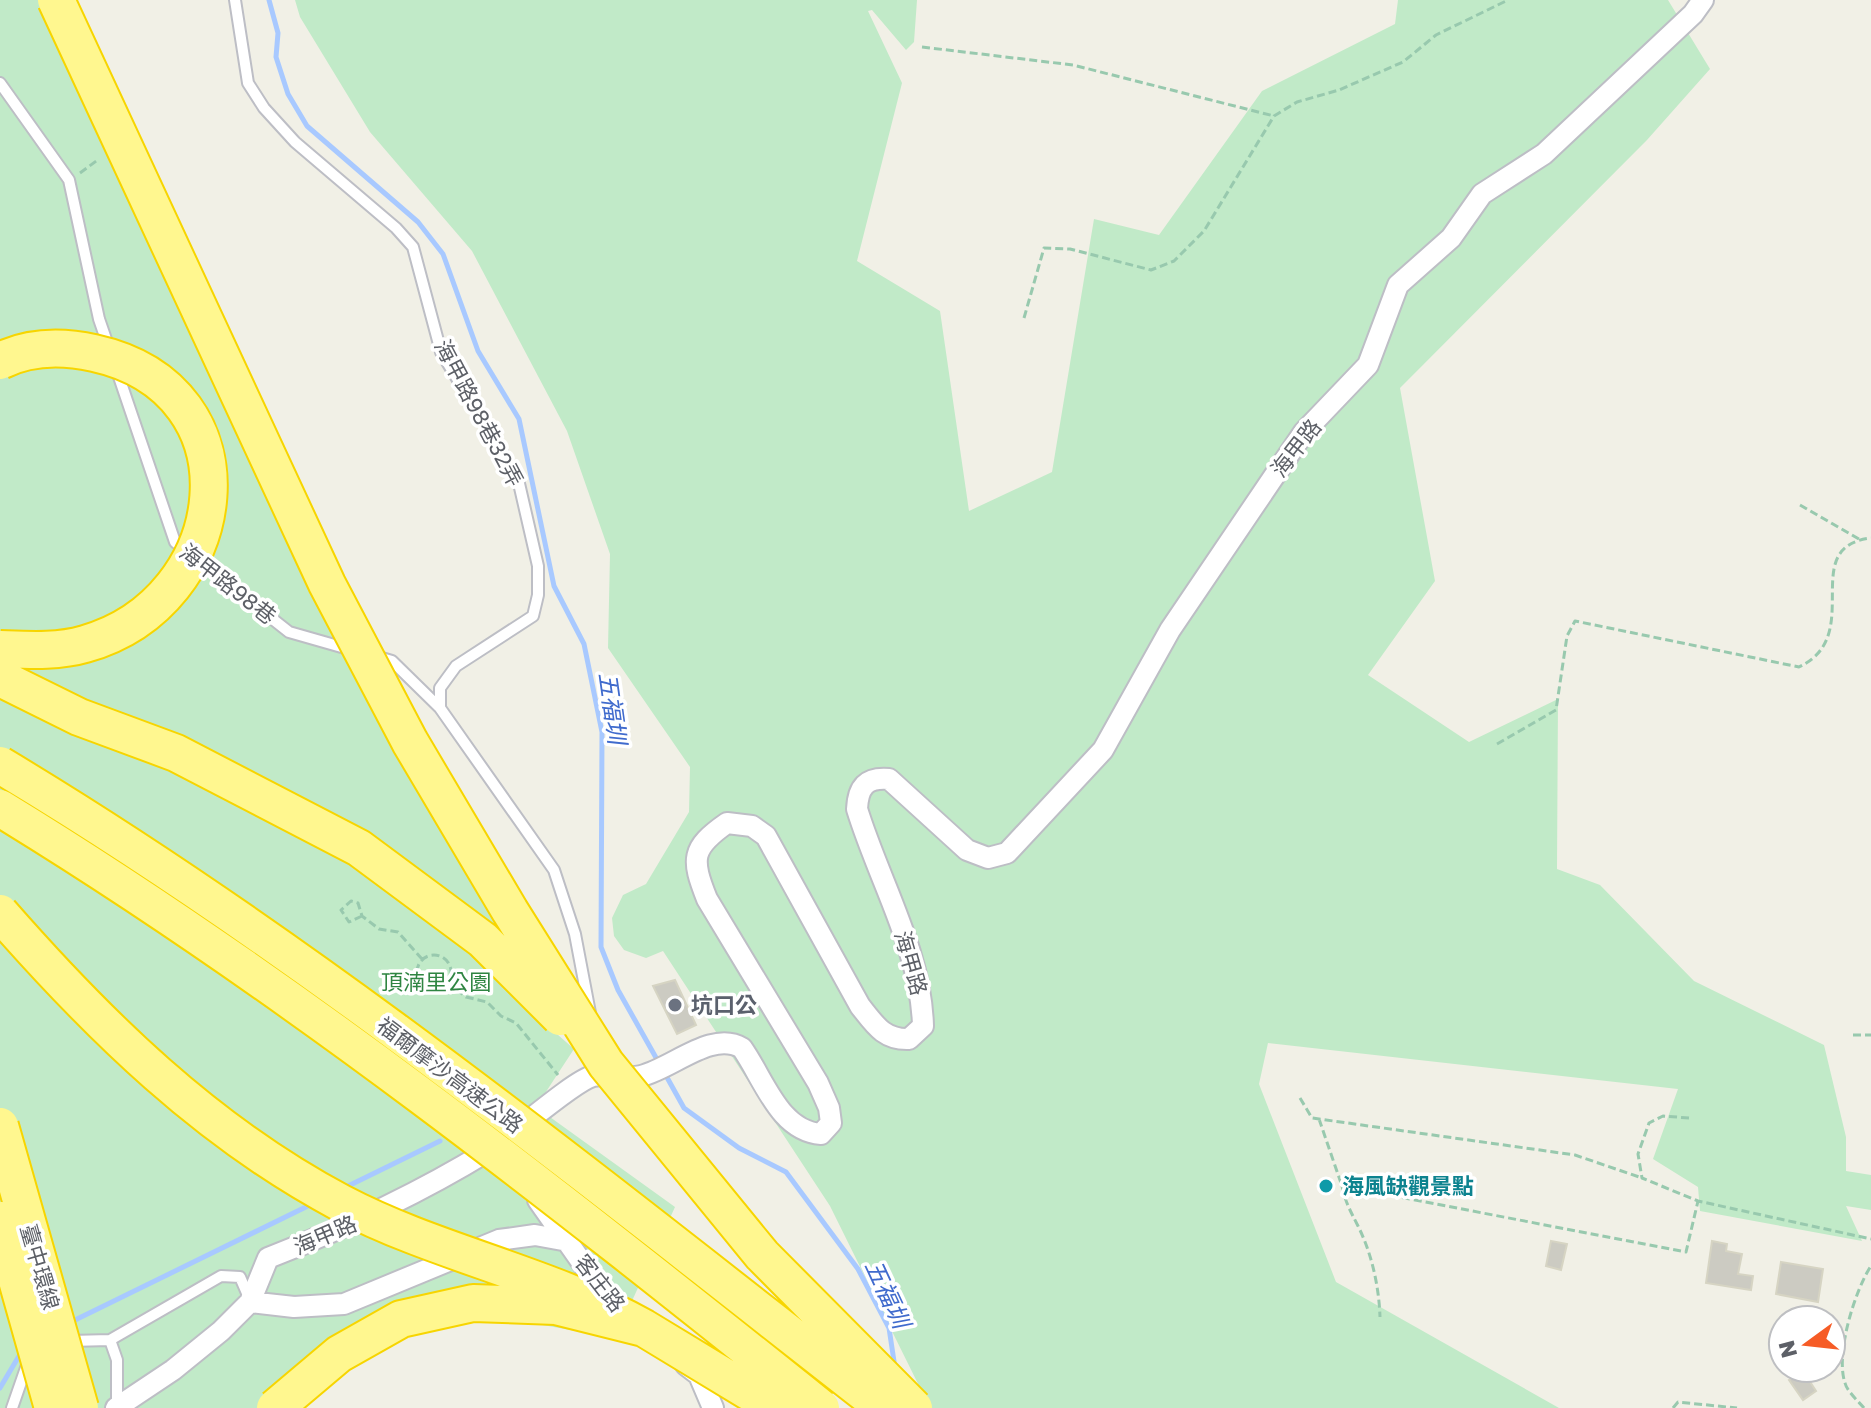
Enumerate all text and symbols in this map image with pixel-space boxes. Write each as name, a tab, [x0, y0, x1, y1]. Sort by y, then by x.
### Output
street label: 海甲路98巷32弄	[429, 335, 529, 491]
street label: 海甲路	[1265, 413, 1327, 482]
street label: 海甲路98巷	[175, 538, 282, 630]
water label: 五福圳	[594, 670, 633, 748]
street label: 海甲路	[889, 927, 934, 998]
park label: 頂湳里公園	[381, 968, 491, 995]
place label: 坑口公	[691, 991, 757, 1018]
marker: 坑口公	[666, 996, 684, 1014]
street label: 福爾摩沙高速公路	[372, 1011, 529, 1138]
place label: 海風缺觀景點	[1342, 1172, 1474, 1199]
marker: 海風缺觀景點	[1317, 1177, 1335, 1195]
street label: 海甲路	[289, 1209, 360, 1260]
street label: 臺中環線	[15, 1221, 66, 1313]
street label: 客庄路	[569, 1248, 631, 1317]
water label: 五福圳	[860, 1255, 918, 1335]
north arrow	[1767, 1304, 1847, 1384]
text: N	[1772, 1338, 1802, 1361]

